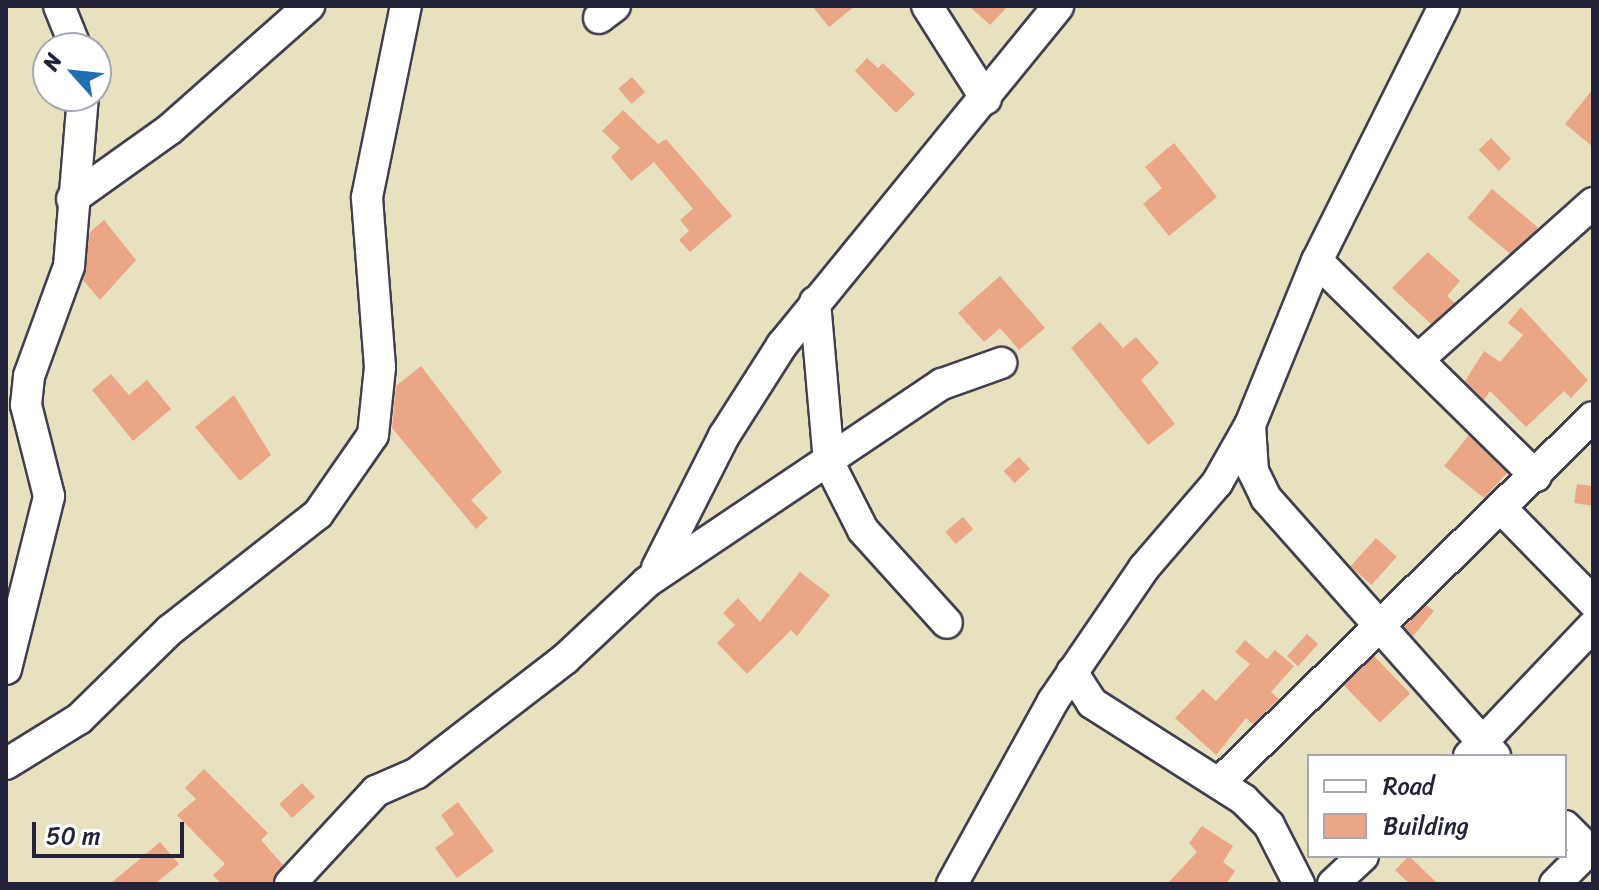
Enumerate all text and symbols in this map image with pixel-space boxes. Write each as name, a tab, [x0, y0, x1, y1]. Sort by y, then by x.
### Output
north arrow	[32, 32, 112, 112]
text: N	[31, 46, 73, 77]
legend	[1307, 754, 1567, 858]
text: Road	[1383, 765, 1434, 807]
text: Building	[1383, 805, 1469, 847]
scale bar	[36, 806, 188, 856]
text: 50 m	[46, 815, 101, 857]

